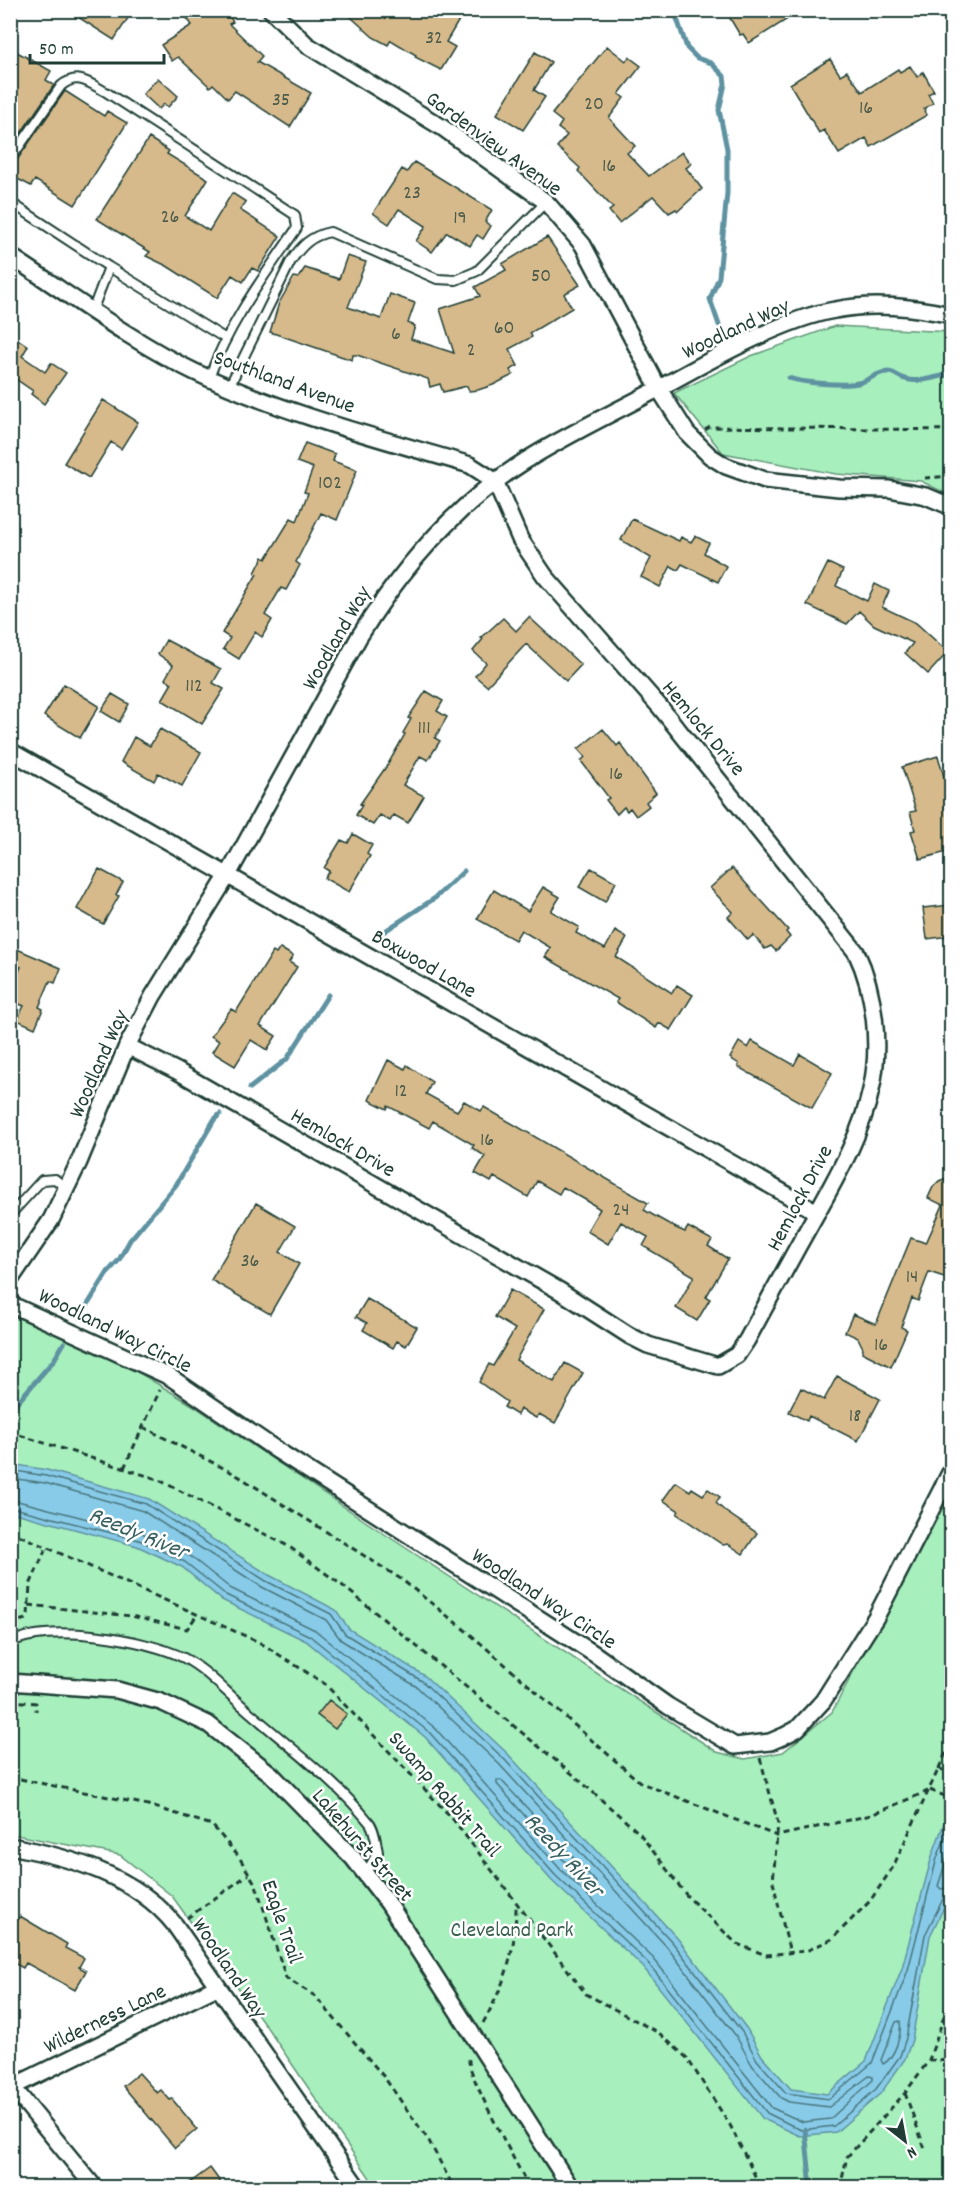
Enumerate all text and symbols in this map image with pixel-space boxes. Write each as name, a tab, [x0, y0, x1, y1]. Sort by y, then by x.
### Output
house number: 32	[425, 25, 443, 53]
scale bar	[30, 27, 164, 65]
text: 50 m	[39, 38, 74, 63]
street label: Gardenview Avenue	[418, 85, 568, 205]
house number: 35	[272, 87, 290, 115]
house number: 20	[584, 91, 604, 119]
house number: 16	[859, 95, 873, 123]
house number: 16	[602, 153, 616, 181]
house number: 23	[403, 180, 421, 208]
house number: 26	[161, 204, 179, 232]
house number: 19	[453, 205, 467, 233]
house number: 50	[531, 263, 551, 291]
street label: Woodland Way	[678, 291, 796, 369]
house number: 60	[494, 315, 514, 343]
house number: 6	[391, 321, 401, 349]
house number: 2	[467, 337, 475, 365]
street label: Southland Avenue	[209, 343, 359, 423]
house number: 102	[318, 470, 342, 498]
street label: Woodland Way	[296, 580, 381, 696]
house number: 112	[185, 673, 203, 701]
street label: Hemlock Drive	[653, 675, 752, 784]
house number: 111	[417, 715, 431, 743]
house number: 16	[609, 761, 623, 789]
street label: Boxwood Lane	[365, 922, 482, 1008]
street label: Woodland Way	[63, 1004, 138, 1123]
house number: 12	[394, 1078, 408, 1106]
street label: Hemlock Drive	[284, 1102, 400, 1187]
house number: 16	[480, 1127, 494, 1155]
street label: Hemlock Drive	[760, 1140, 842, 1257]
house number: 24	[612, 1197, 630, 1225]
house number: 36	[241, 1248, 259, 1276]
house number: 14	[906, 1264, 918, 1292]
street label: Woodland Way Circle	[32, 1282, 196, 1383]
house number: 16	[874, 1332, 888, 1360]
house number: 18	[849, 1403, 861, 1431]
water label: Reedy River	[83, 1499, 196, 1571]
street label: Woodland Way Circle	[464, 1541, 622, 1658]
street label: Swamp Rabbit Trail	[380, 1725, 507, 1865]
street label: Lakehurst Street	[303, 1783, 420, 1910]
water label: Reedy River	[515, 1806, 613, 1908]
street label: Eagle Trail	[252, 1876, 309, 1968]
street label: Woodland Way	[183, 1912, 274, 2026]
park label: Cleveland Park	[450, 1916, 574, 1947]
street label: Wilderness Lane	[39, 1977, 172, 2063]
north arrow	[875, 2111, 935, 2171]
text: N	[902, 2140, 921, 2164]

